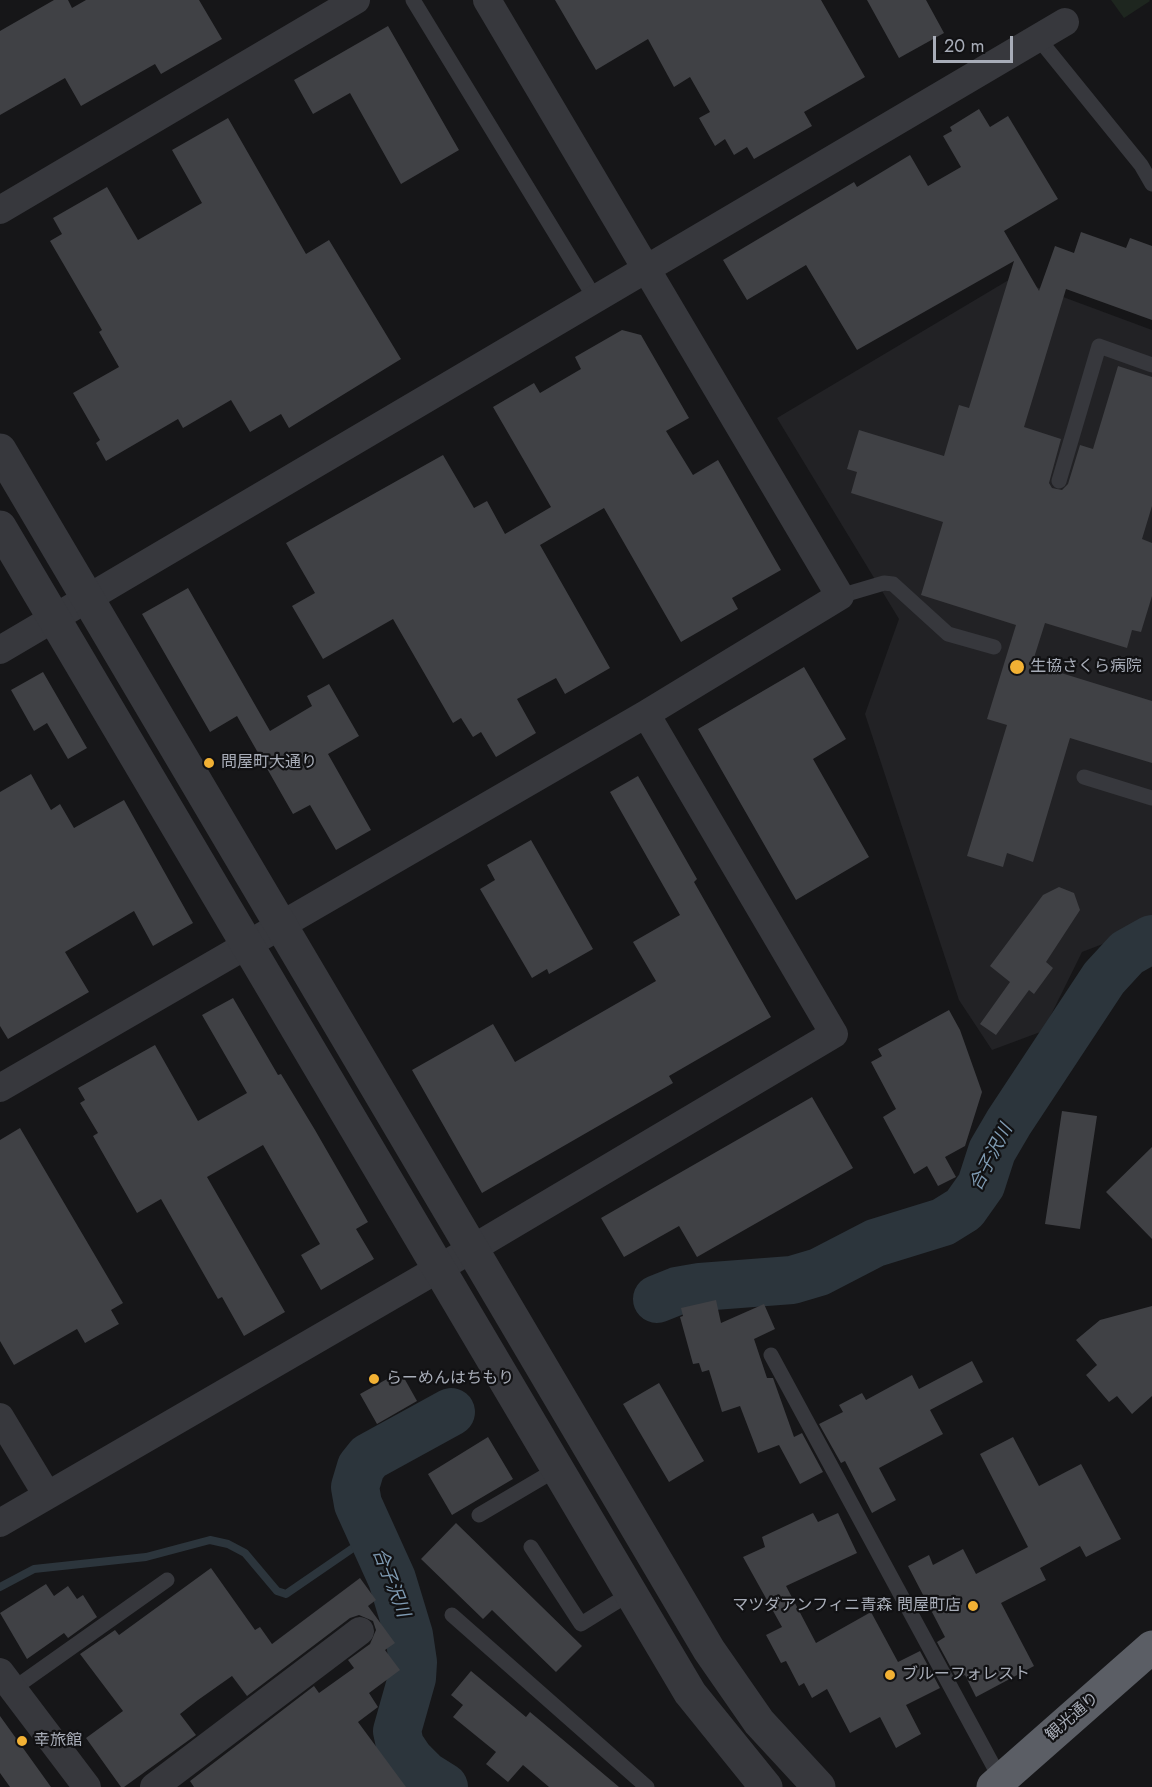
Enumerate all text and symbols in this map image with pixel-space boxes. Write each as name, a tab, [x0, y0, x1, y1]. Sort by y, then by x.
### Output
scale bar	[936, 24, 1016, 62]
text: 20 m	[944, 33, 984, 59]
place label: 生協さくら病院	[1030, 657, 1142, 677]
marker: 生協さくら病院	[1008, 658, 1026, 676]
place label: 問屋町大通り	[221, 753, 317, 773]
marker: 問屋町大通り	[202, 756, 216, 770]
water label: 合子沢川	[966, 1121, 1018, 1195]
place label: らーめんはちもり	[386, 1369, 514, 1389]
marker: らーめんはちもり	[367, 1372, 381, 1386]
water label: 合子沢川	[367, 1546, 413, 1620]
place label: マツダアンフィニ青森 問屋町店	[732, 1596, 961, 1616]
marker: マツダアンフィニ青森 問屋町店	[966, 1599, 980, 1613]
place label: ブルーフォレスト	[902, 1665, 1030, 1685]
marker: ブルーフォレスト	[883, 1668, 897, 1682]
street label: 観光通り	[1043, 1689, 1103, 1745]
place label: 幸旅館	[34, 1731, 82, 1751]
marker: 幸旅館	[15, 1734, 29, 1748]

